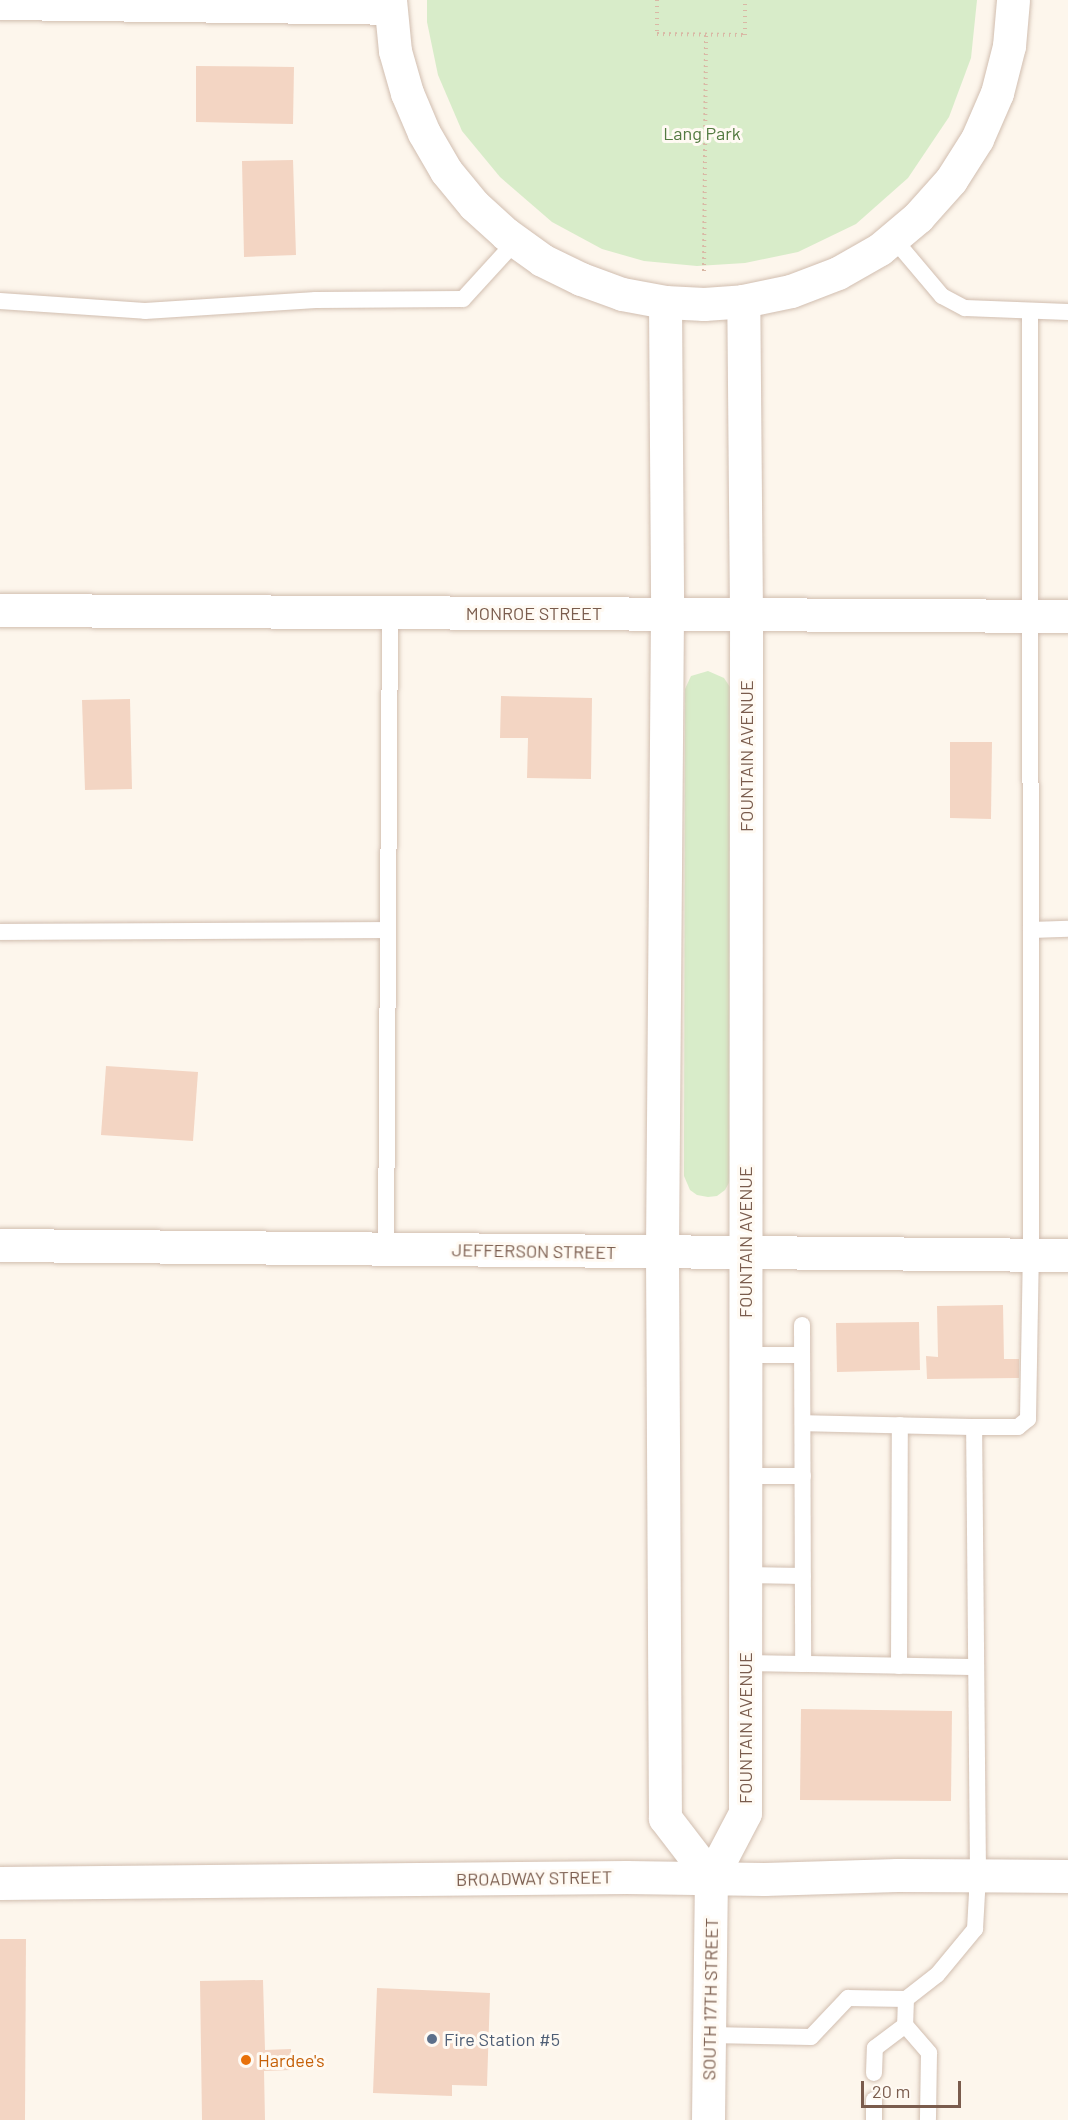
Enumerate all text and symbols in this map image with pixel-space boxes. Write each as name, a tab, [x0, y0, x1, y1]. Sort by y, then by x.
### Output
park label: Lang Park	[663, 122, 741, 144]
street label: MONROE STREET	[466, 602, 602, 624]
street label: FOUNTAIN AVENUE	[735, 680, 757, 832]
street label: FOUNTAIN AVENUE	[734, 1166, 756, 1318]
street label: JEFFERSON STREET	[452, 1239, 616, 1263]
street label: FOUNTAIN AVENUE	[734, 1652, 756, 1804]
street label: BROADWAY STREET	[456, 1866, 612, 1890]
street label: SOUTH 17TH STREET	[698, 1917, 722, 2081]
place label: Fire Station #5	[444, 2028, 560, 2050]
marker: Fire Station #5	[425, 2032, 439, 2046]
place label: Hardee's	[258, 2049, 325, 2071]
marker: Hardee's	[239, 2053, 253, 2067]
scale bar	[864, 2069, 964, 2107]
text: 20 m	[872, 2080, 910, 2102]

